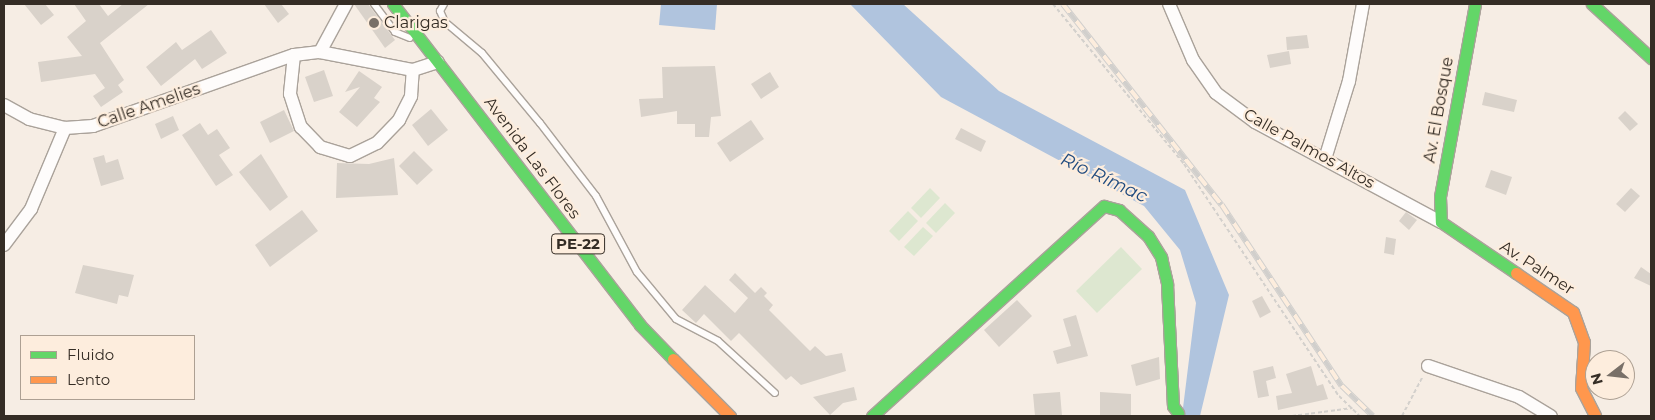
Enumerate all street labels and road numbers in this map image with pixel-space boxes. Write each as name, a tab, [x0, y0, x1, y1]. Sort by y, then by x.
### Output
street label: Av. El Bosque	[1420, 56, 1458, 164]
street label: Calle Amelies	[95, 79, 203, 133]
street label: Avenida Las Flores	[480, 93, 584, 223]
street label: Calle Palmos Altos	[1240, 105, 1378, 193]
road number: PE-22	[550, 232, 606, 256]
street label: Av. Palmer	[1496, 237, 1578, 299]

